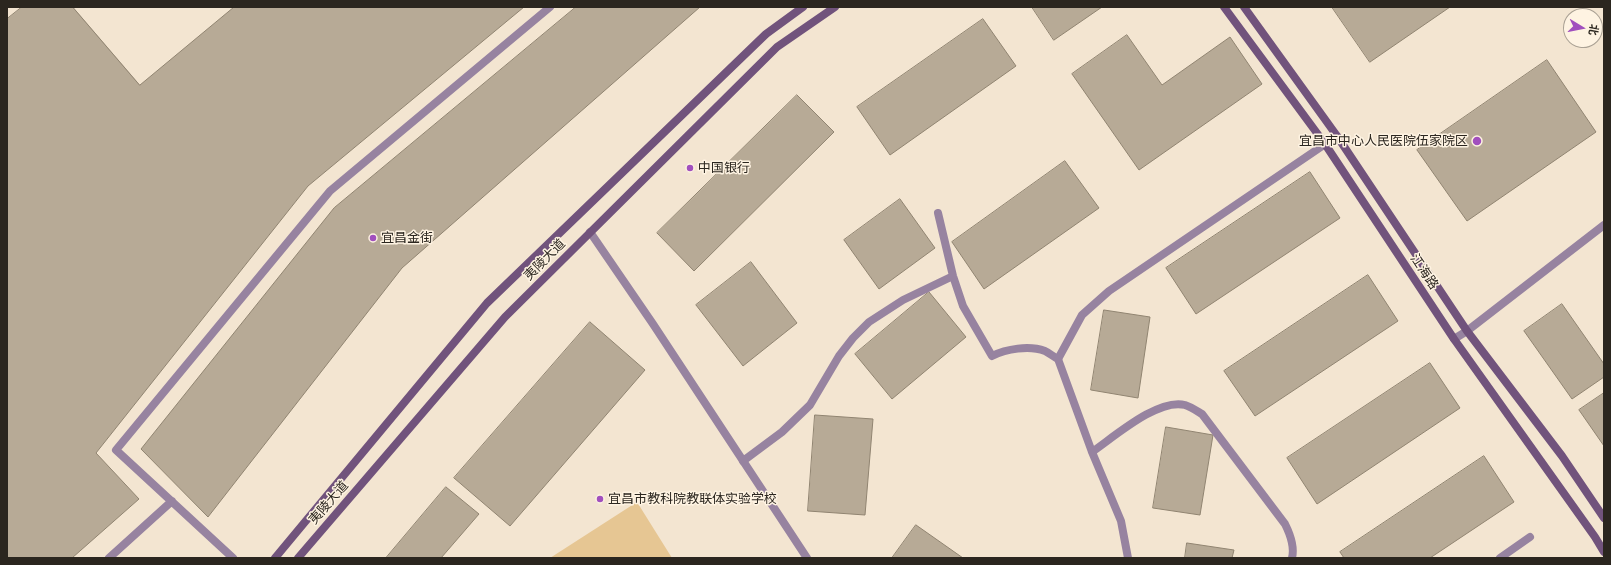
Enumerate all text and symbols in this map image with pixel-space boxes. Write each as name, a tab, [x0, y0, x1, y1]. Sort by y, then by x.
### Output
north arrow	[1563, 8, 1603, 48]
text: 北	[1586, 23, 1603, 37]
place label: 宜昌市中心人民医院伍家院区	[1299, 133, 1468, 149]
marker: 宜昌市中心人民医院伍家院区	[1471, 135, 1483, 147]
place label: 中国银行	[698, 160, 750, 176]
marker: 中国银行	[685, 163, 695, 173]
place label: 宜昌金街	[381, 230, 433, 246]
marker: 宜昌金街	[368, 233, 378, 243]
street label: 夷陵大道	[521, 236, 569, 284]
street label: 江海路	[1407, 251, 1441, 293]
street label: 夷陵大道	[306, 478, 352, 528]
place label: 宜昌市教科院教联体实验学校	[608, 491, 777, 507]
marker: 宜昌市教科院教联体实验学校	[595, 494, 605, 504]

